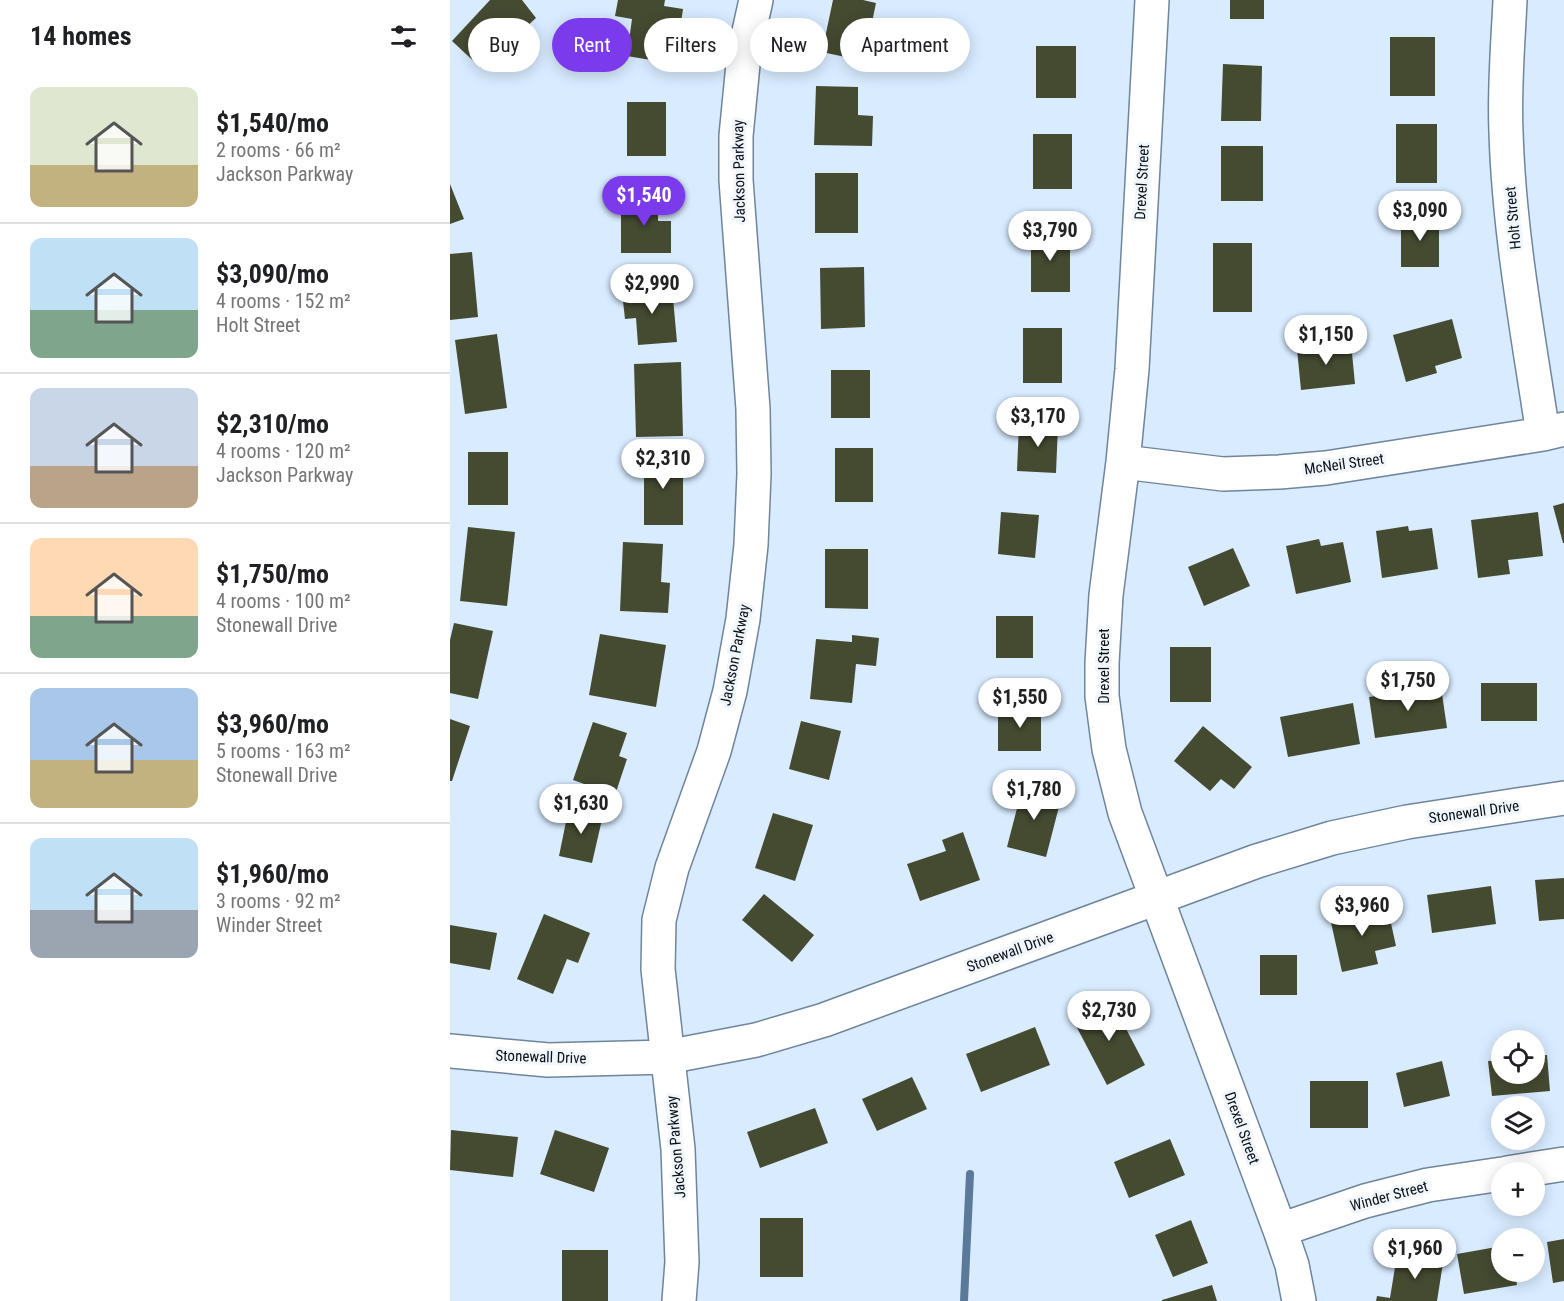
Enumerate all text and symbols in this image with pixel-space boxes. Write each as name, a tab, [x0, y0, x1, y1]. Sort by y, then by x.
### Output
chip: Buy	[468, 18, 540, 72]
chip: Rent	[552, 18, 632, 72]
chip: Filters	[644, 18, 738, 72]
chip: New	[750, 18, 828, 72]
chip: Apartment	[840, 18, 970, 72]
icon: filters	[387, 20, 420, 53]
text: 14 homes	[30, 21, 132, 51]
text: $1,540/mo	[216, 108, 329, 138]
icon: home	[78, 111, 150, 183]
street label: Jackson Parkway	[729, 119, 749, 223]
text: 2 rooms · 66 m²	[216, 138, 341, 162]
street label: Drexel Street	[1131, 144, 1153, 220]
text: Jackson Parkway	[216, 162, 353, 186]
pin: $1,540	[595, 176, 693, 227]
text: $1,540	[616, 183, 672, 207]
street label: Holt Street	[1501, 186, 1525, 250]
pin: $3,090	[1371, 191, 1469, 242]
text: $3,090	[1392, 198, 1448, 222]
pin: $3,790	[1001, 211, 1099, 262]
text: $3,790	[1022, 218, 1078, 242]
text: $3,090/mo	[216, 259, 329, 289]
icon: home	[78, 262, 150, 334]
pin: $2,990	[603, 264, 701, 315]
text: $2,990	[624, 271, 680, 295]
text: 4 rooms · 152 m²	[216, 289, 351, 313]
text: Holt Street	[216, 313, 300, 337]
pin: $1,150	[1277, 315, 1375, 366]
text: $1,150	[1298, 322, 1354, 346]
pin: $3,170	[989, 397, 1087, 448]
text: $3,170	[1010, 404, 1066, 428]
text: $2,310/mo	[216, 409, 329, 439]
icon: home	[78, 412, 150, 484]
text: 4 rooms · 120 m²	[216, 439, 351, 463]
pin: $2,310	[614, 439, 712, 490]
text: $2,310	[635, 446, 691, 470]
street label: McNeil Street	[1303, 450, 1385, 478]
text: Jackson Parkway	[216, 463, 353, 487]
text: $1,750/mo	[216, 559, 329, 589]
icon: home	[78, 562, 150, 634]
text: 4 rooms · 100 m²	[216, 589, 351, 613]
street label: Jackson Parkway	[716, 603, 754, 707]
text: Stonewall Drive	[216, 613, 337, 637]
street label: Drexel Street	[1095, 628, 1113, 704]
pin: $1,750	[1359, 661, 1457, 712]
text: $1,750	[1380, 668, 1436, 692]
pin: $1,550	[971, 678, 1069, 729]
text: $1,550	[992, 685, 1048, 709]
text: $3,960/mo	[216, 709, 329, 739]
icon: home	[78, 712, 150, 784]
text: 5 rooms · 163 m²	[216, 739, 351, 763]
text: Stonewall Drive	[216, 763, 337, 787]
pin: $1,780	[985, 770, 1083, 821]
text: $1,780	[1006, 777, 1062, 801]
pin: $1,630	[532, 784, 630, 835]
text: $1,630	[553, 791, 609, 815]
street label: Stonewall Drive	[1428, 797, 1520, 827]
text: $1,960/mo	[216, 859, 329, 889]
icon: home	[78, 862, 150, 934]
pin: $3,960	[1313, 886, 1411, 937]
text: 3 rooms · 92 m²	[216, 889, 341, 913]
text: $3,960	[1334, 893, 1390, 917]
text: Winder Street	[216, 913, 322, 937]
street label: Stonewall Drive	[964, 928, 1056, 976]
pin: $2,730	[1060, 991, 1158, 1042]
text: $2,730	[1081, 998, 1137, 1022]
map controls	[1491, 1030, 1545, 1282]
button: locate	[1491, 1030, 1545, 1084]
street label: Stonewall Drive	[495, 1046, 587, 1068]
street label: Drexel Street	[1221, 1089, 1263, 1167]
street label: Jackson Parkway	[663, 1095, 689, 1199]
button: layers	[1491, 1096, 1545, 1150]
button: +	[1491, 1162, 1545, 1216]
street label: Winder Street	[1348, 1177, 1430, 1215]
button: −	[1491, 1228, 1545, 1282]
pin: $1,960	[1366, 1229, 1464, 1280]
text: $1,960	[1387, 1236, 1443, 1260]

